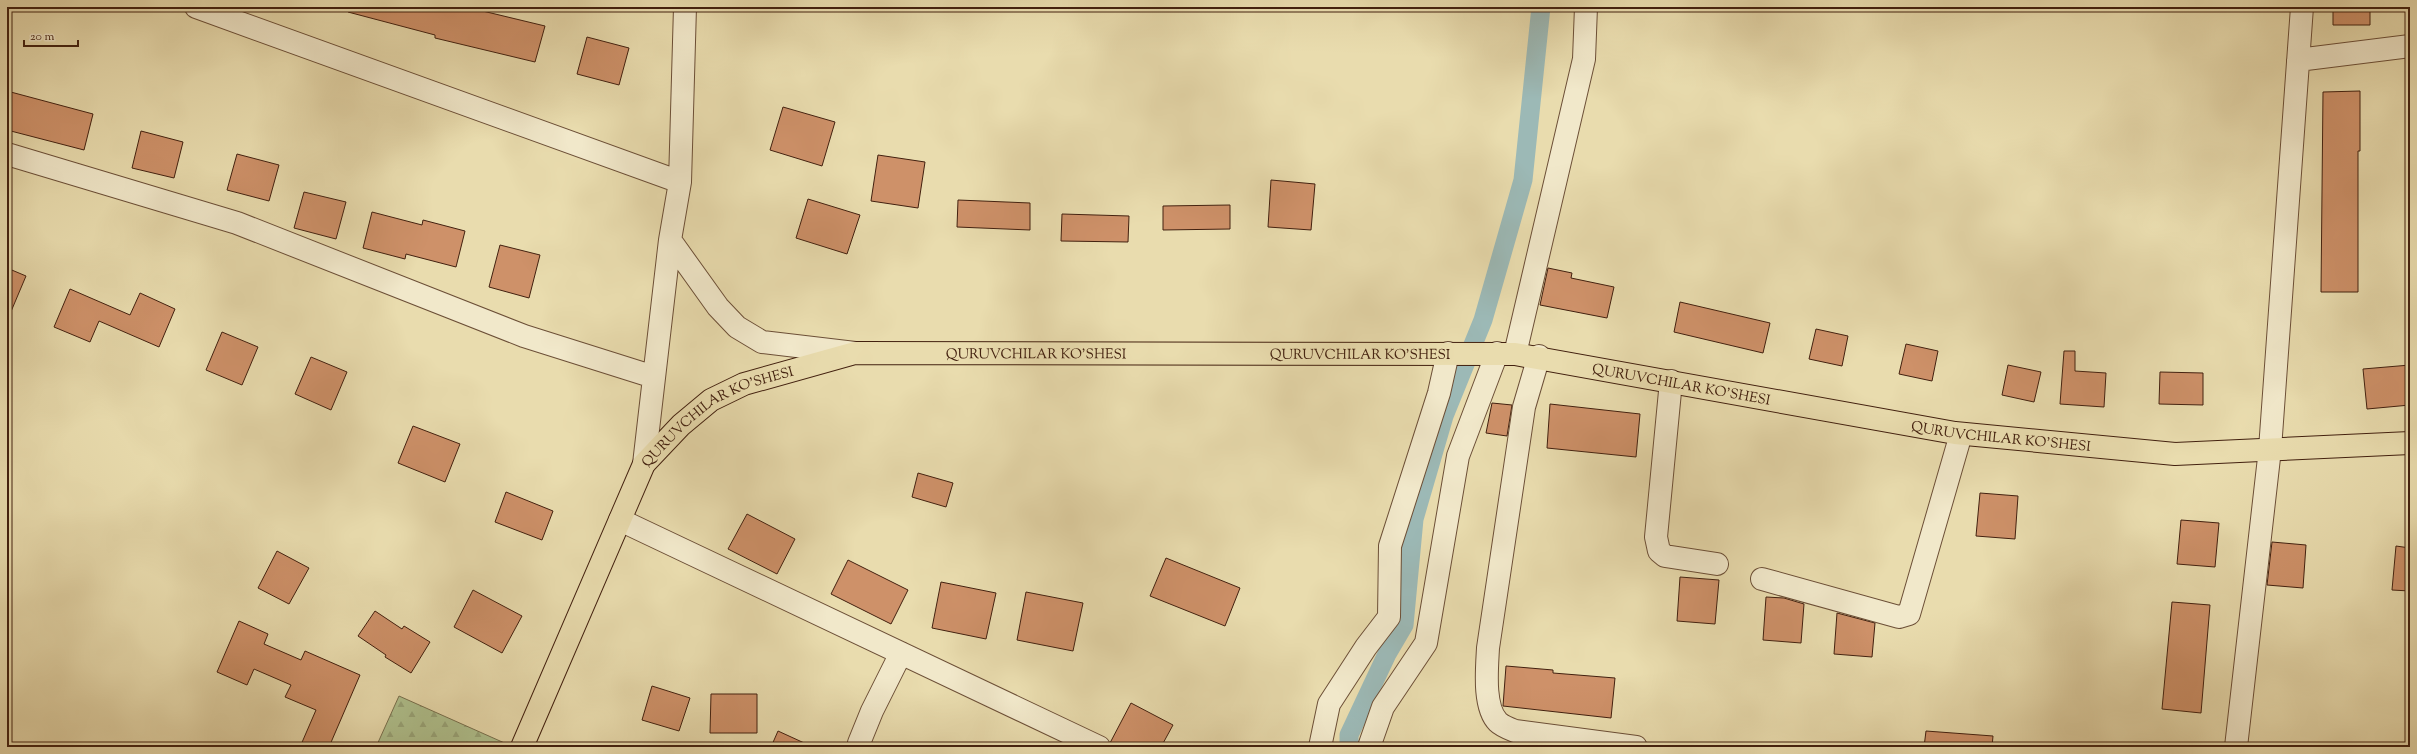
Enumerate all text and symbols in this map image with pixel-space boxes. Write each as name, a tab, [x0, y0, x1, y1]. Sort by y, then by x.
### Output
scale bar	[24, 22, 78, 48]
text: 20 m	[30, 28, 55, 46]
street label: QURUVCHILAR KO'SHESI	[946, 345, 1127, 365]
street label: QURUVCHILAR KO'SHESI	[1270, 346, 1451, 366]
street label: QURUVCHILAR KO'SHESI	[1590, 360, 1772, 412]
street label: QURUVCHILAR KO'SHESI	[638, 363, 796, 473]
street label: QURUVCHILAR KO'SHESI	[1909, 417, 2092, 458]

